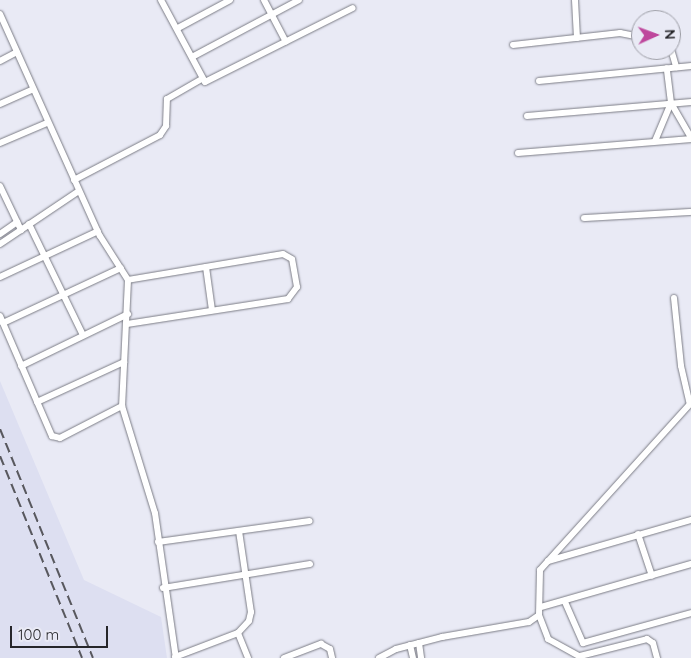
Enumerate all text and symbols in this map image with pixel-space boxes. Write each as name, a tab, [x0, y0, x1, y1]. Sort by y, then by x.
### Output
north arrow	[631, 10, 681, 60]
text: N	[661, 29, 679, 40]
scale bar	[12, 616, 110, 648]
text: 100 m	[18, 625, 59, 644]

